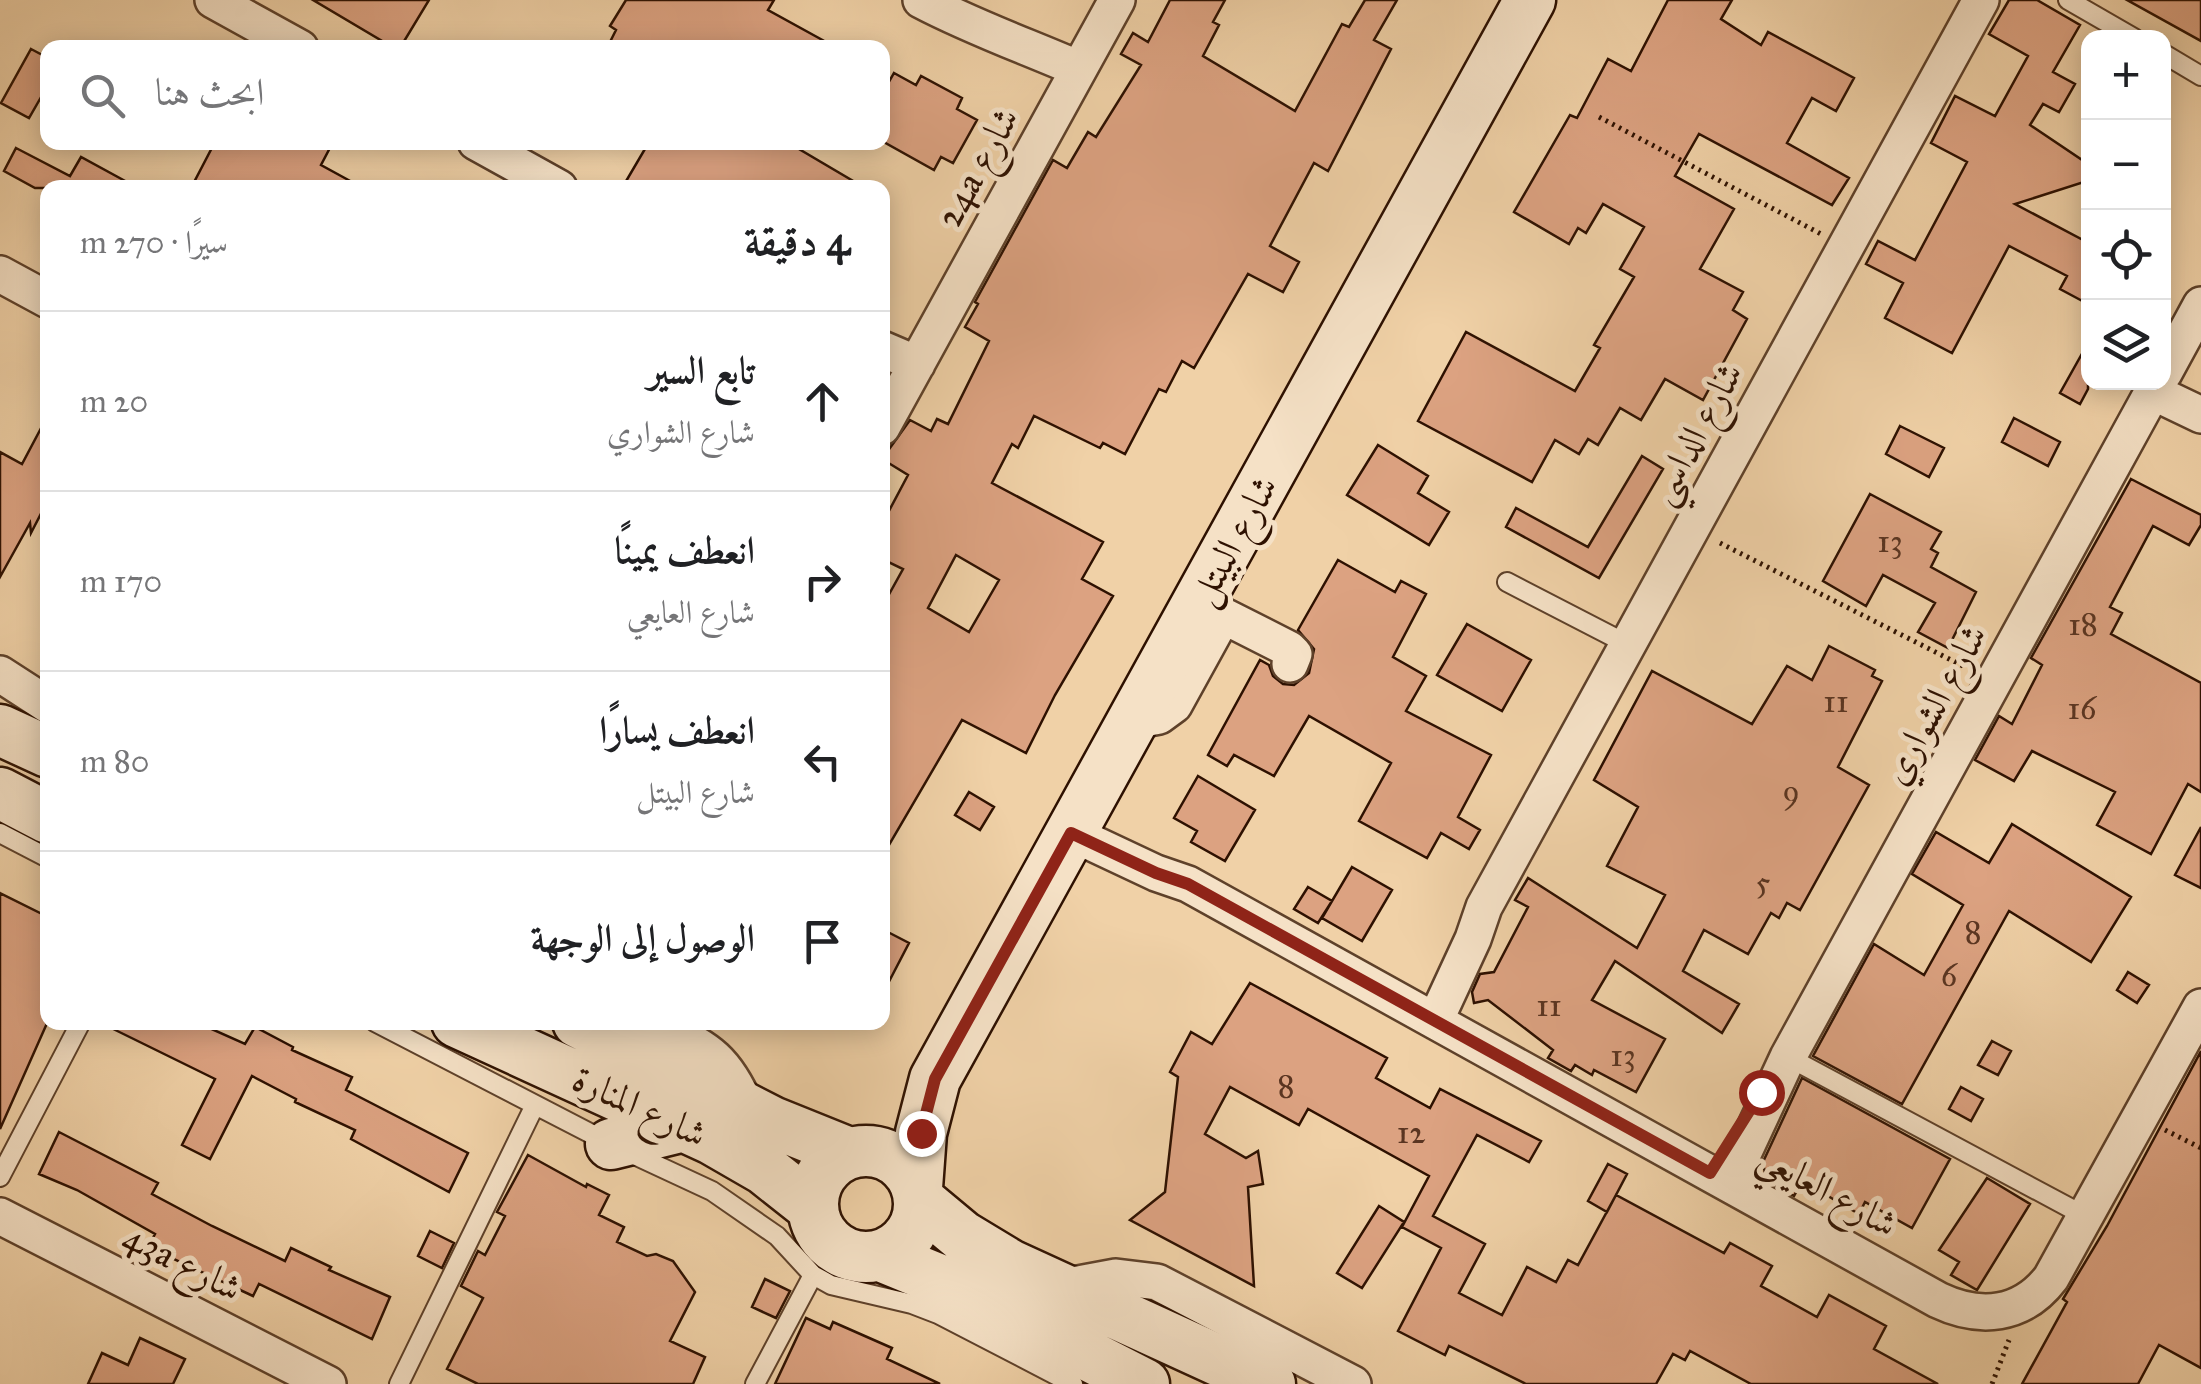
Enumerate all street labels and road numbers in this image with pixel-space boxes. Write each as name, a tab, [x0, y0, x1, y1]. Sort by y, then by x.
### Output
street label: 24a شارع	[925, 99, 1036, 239]
street label: شارع الداسي	[1637, 354, 1763, 518]
street label: شارع البيتل	[1179, 467, 1294, 617]
street label: شارع الشواري	[1871, 616, 2004, 796]
street label: شارع المنارة	[562, 1055, 715, 1164]
street label: شارع العايعي	[1744, 1133, 1906, 1258]
street label: 43a شارع	[113, 1213, 250, 1318]

